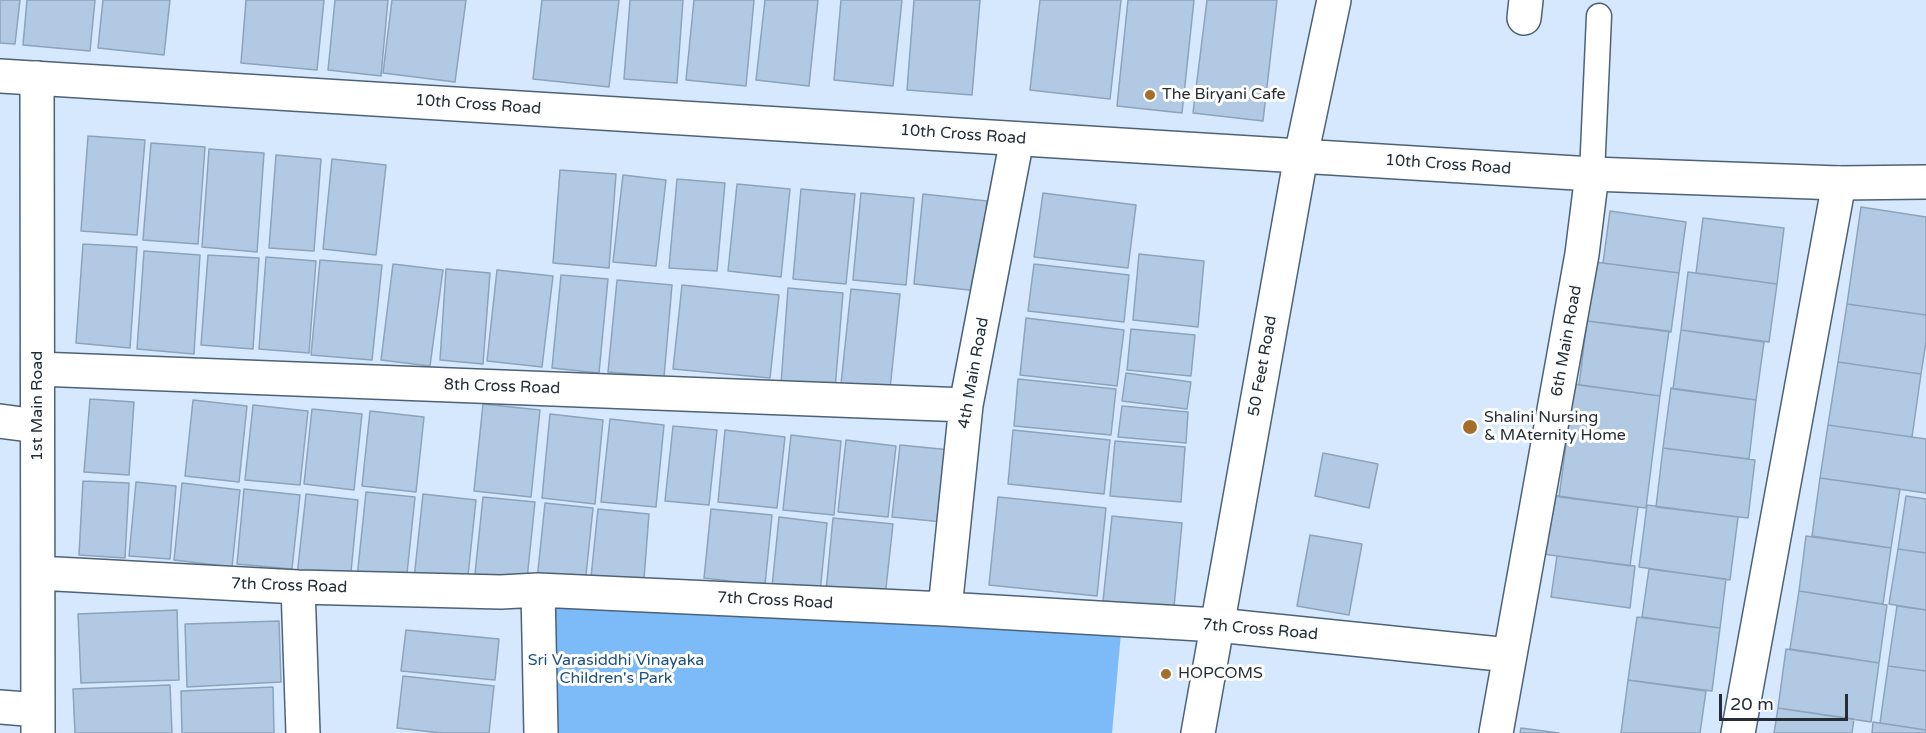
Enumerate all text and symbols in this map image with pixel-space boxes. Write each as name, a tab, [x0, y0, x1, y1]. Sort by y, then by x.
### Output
place label: The Biryani Cafe	[1162, 85, 1286, 105]
marker: The Biryani Cafe	[1143, 88, 1157, 102]
street label: 10th Cross Road	[414, 91, 542, 119]
street label: 10th Cross Road	[899, 121, 1027, 149]
street label: 10th Cross Road	[1384, 151, 1512, 179]
street label: 6th Main Road	[1548, 284, 1586, 398]
street label: 50 Feet Road	[1245, 314, 1281, 418]
street label: 4th Main Road	[955, 316, 993, 430]
street label: 1st Main Road	[28, 351, 48, 461]
street label: 8th Cross Road	[443, 375, 561, 399]
place label: Shalini Nursing & MAternity Home	[1484, 408, 1626, 446]
marker: Shalini Nursing & MAternity Home	[1461, 418, 1479, 436]
street label: 7th Cross Road	[230, 574, 348, 598]
street label: 7th Cross Road	[716, 588, 834, 614]
street label: 7th Cross Road	[1201, 615, 1319, 645]
park label: Sri Varasiddhi Vinayaka Children's Park	[528, 651, 704, 689]
place label: HOPCOMS	[1178, 664, 1263, 684]
marker: HOPCOMS	[1159, 667, 1173, 681]
scale bar	[1722, 682, 1851, 720]
text: 20 m	[1730, 693, 1774, 715]

